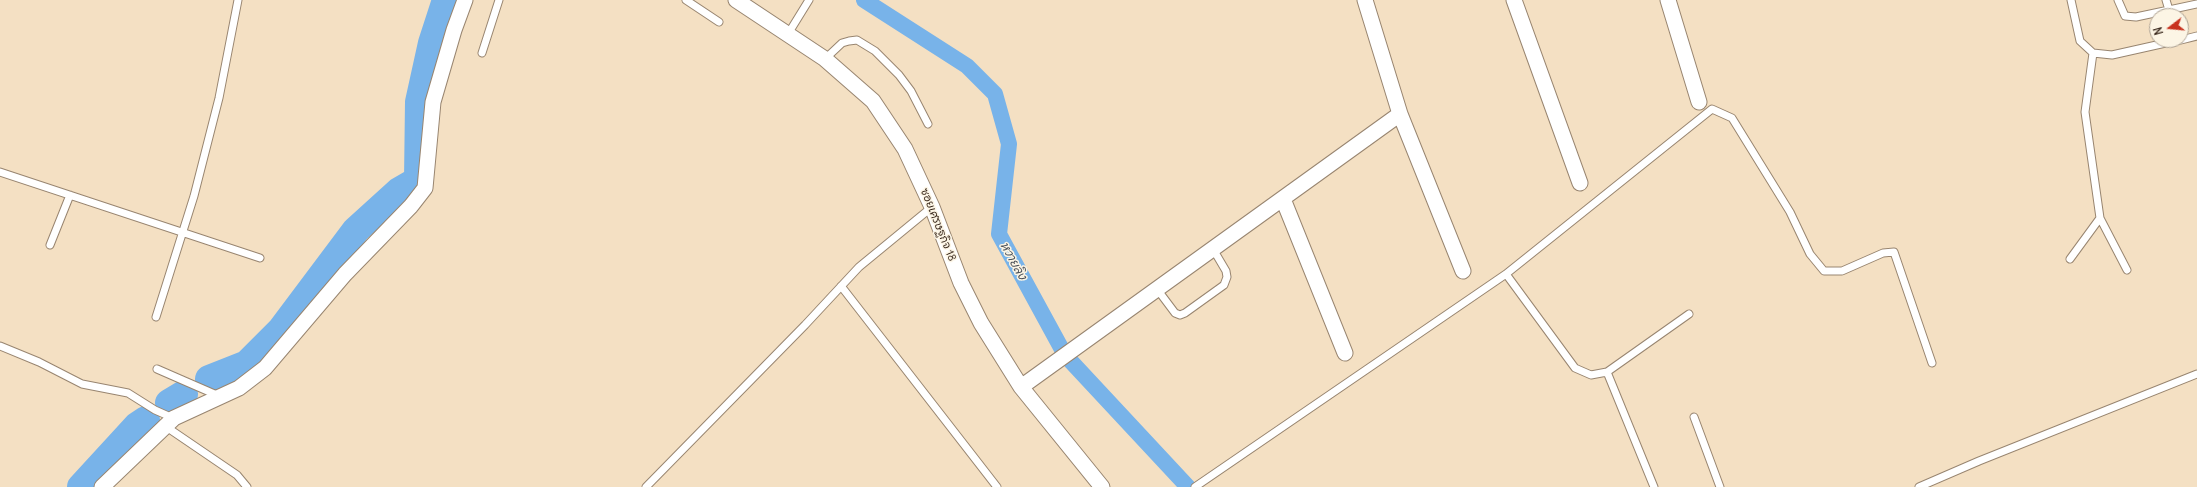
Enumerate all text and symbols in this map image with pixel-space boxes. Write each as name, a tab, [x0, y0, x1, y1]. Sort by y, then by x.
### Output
north arrow	[2149, 8, 2189, 48]
text: N	[2151, 25, 2166, 37]
street label: ซอยเศรษฐกิจ 18	[917, 187, 959, 263]
water label: หวายลิง	[997, 240, 1029, 282]

